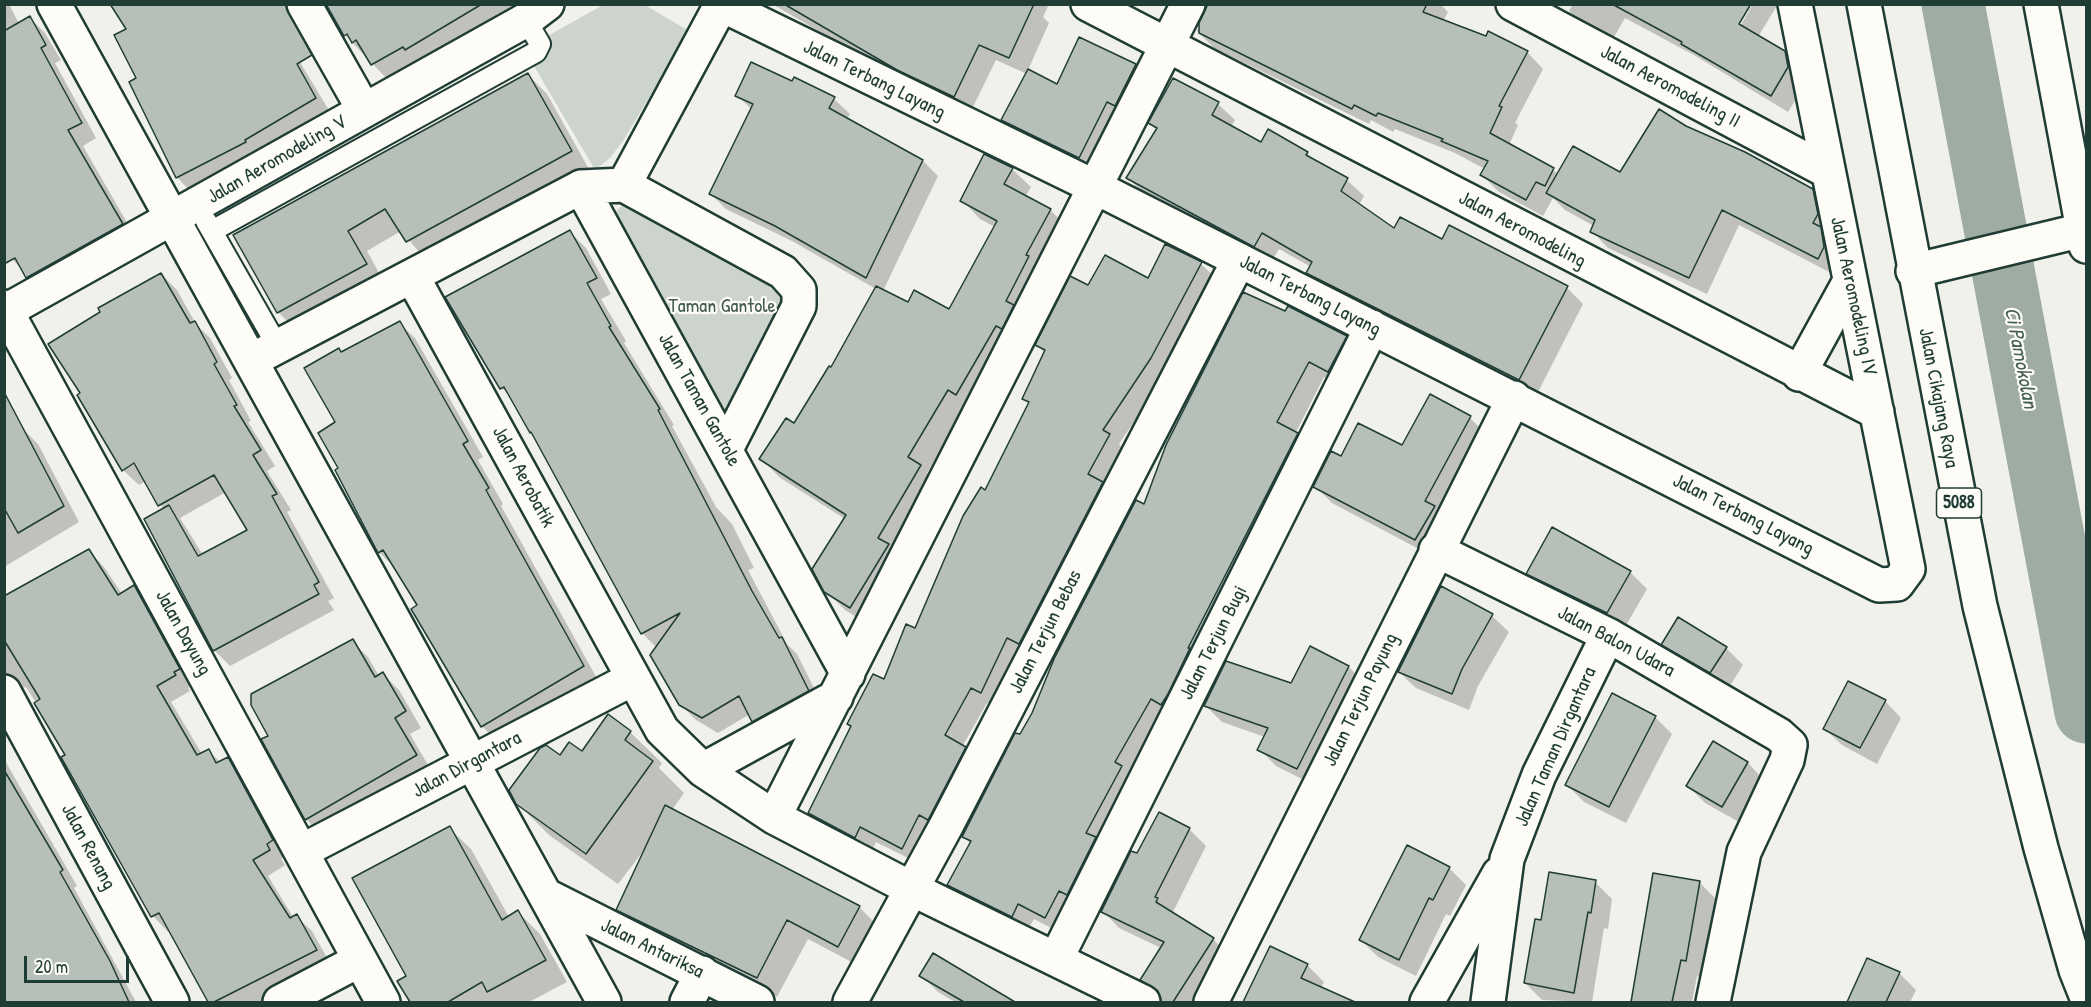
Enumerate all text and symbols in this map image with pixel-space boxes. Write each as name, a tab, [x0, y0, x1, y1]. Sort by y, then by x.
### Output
street label: Jalan Terbang Layang	[799, 35, 949, 125]
street label: Jalan Aeromodeling II	[1596, 40, 1744, 134]
street label: Jalan Aeromodeling V	[203, 110, 351, 210]
street label: Jalan Aeromodeling	[1454, 186, 1590, 274]
street label: Jalan Aeromodeling IV	[1825, 215, 1881, 377]
street label: Jalan Terbang Layang	[1235, 250, 1385, 342]
park label: Taman Gantole	[669, 295, 775, 319]
water label: Ci Pamokolan	[1998, 305, 2042, 411]
street label: Jalan Cikajang Raya	[1913, 326, 1963, 470]
street label: Jalan Taman Gantole	[652, 329, 746, 471]
street label: Jalan Aerobatik	[486, 422, 560, 532]
street label: Jalan Terbang Layang	[1668, 469, 1818, 561]
road number: 5088	[1936, 488, 1982, 518]
street label: Jalan Terjun Bebas	[1005, 566, 1087, 698]
street label: Jalan Terjun Bugi	[1175, 582, 1253, 704]
street label: Jalan Dayung	[150, 586, 216, 680]
street label: Jalan Balon Udara	[1553, 601, 1679, 683]
street label: Jalan Terjun Payung	[1318, 629, 1404, 771]
street label: Jalan Taman Dirgantara	[1510, 664, 1602, 830]
street label: Jalan Dirgantara	[408, 726, 526, 804]
street label: Jalan Renang	[55, 800, 121, 894]
street label: Jalan Antariksa	[597, 914, 707, 984]
scale bar	[27, 944, 132, 982]
text: 20 m	[35, 954, 68, 979]

